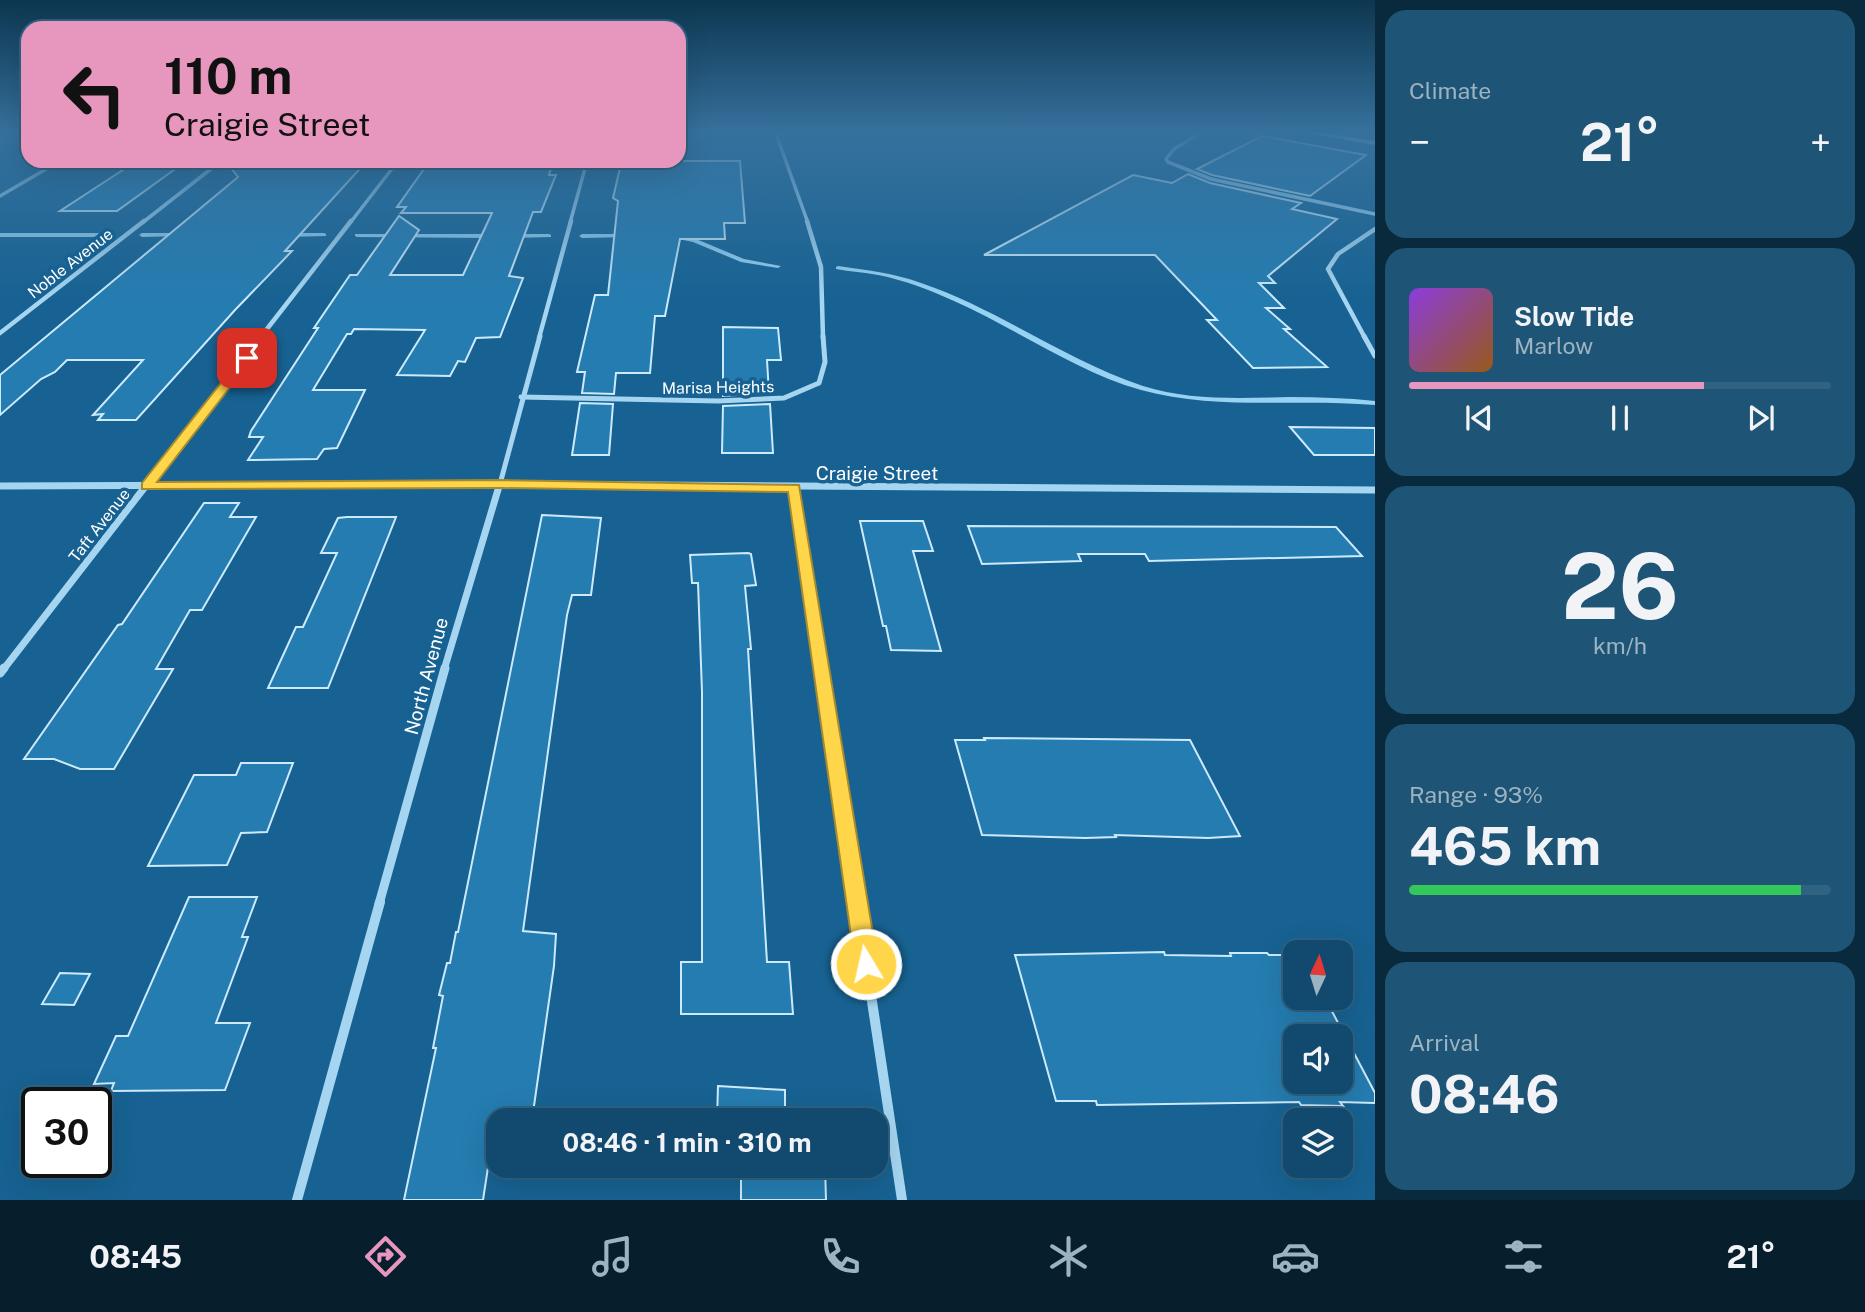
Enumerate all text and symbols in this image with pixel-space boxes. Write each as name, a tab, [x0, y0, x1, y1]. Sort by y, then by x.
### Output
text: 110 m	[164, 47, 292, 105]
icon: left	[49, 49, 140, 140]
text: Climate	[1409, 77, 1491, 104]
text: Craigie Street	[164, 106, 371, 143]
text: 21°	[1580, 112, 1660, 173]
text: −	[1409, 120, 1430, 165]
text: +	[1810, 120, 1831, 165]
street label: Noble Avenue	[24, 224, 117, 303]
text: Slow Tide	[1514, 301, 1634, 332]
pin	[217, 328, 277, 388]
text: Marlow	[1514, 332, 1593, 359]
icon: arrive	[228, 339, 266, 377]
street label: Marisa Heights	[662, 377, 774, 398]
icon: previous	[1460, 399, 1498, 437]
icon: pause	[1601, 399, 1639, 437]
icon: next	[1742, 399, 1780, 437]
street label: Craigie Street	[816, 462, 938, 484]
street label: Taft Avenue	[65, 485, 134, 566]
text: 26	[1561, 533, 1679, 639]
street label: North Avenue	[400, 615, 452, 737]
text: km/h	[1593, 632, 1647, 659]
text: Range · 93%	[1409, 781, 1543, 808]
text: 465 km	[1409, 816, 1601, 877]
position arrow	[829, 927, 903, 1001]
north arrow	[1283, 940, 1353, 1010]
map controls	[1283, 940, 1353, 1178]
button: sound	[1283, 1024, 1353, 1094]
text: Arrival	[1409, 1029, 1480, 1056]
text: 08:46	[1409, 1064, 1560, 1125]
speed limit sign: 30	[21, 1087, 112, 1178]
button: layers	[1283, 1108, 1353, 1178]
text: 08:46 · 1 min · 310 m	[562, 1127, 812, 1158]
icon: directions	[361, 1232, 410, 1281]
icon: music	[588, 1232, 637, 1281]
icon: phone	[816, 1232, 865, 1281]
icon: climate	[1044, 1232, 1093, 1281]
icon: car	[1271, 1232, 1320, 1281]
icon: filters	[1499, 1232, 1548, 1281]
text: 08:45	[89, 1238, 182, 1275]
text: 21°	[1726, 1238, 1776, 1275]

